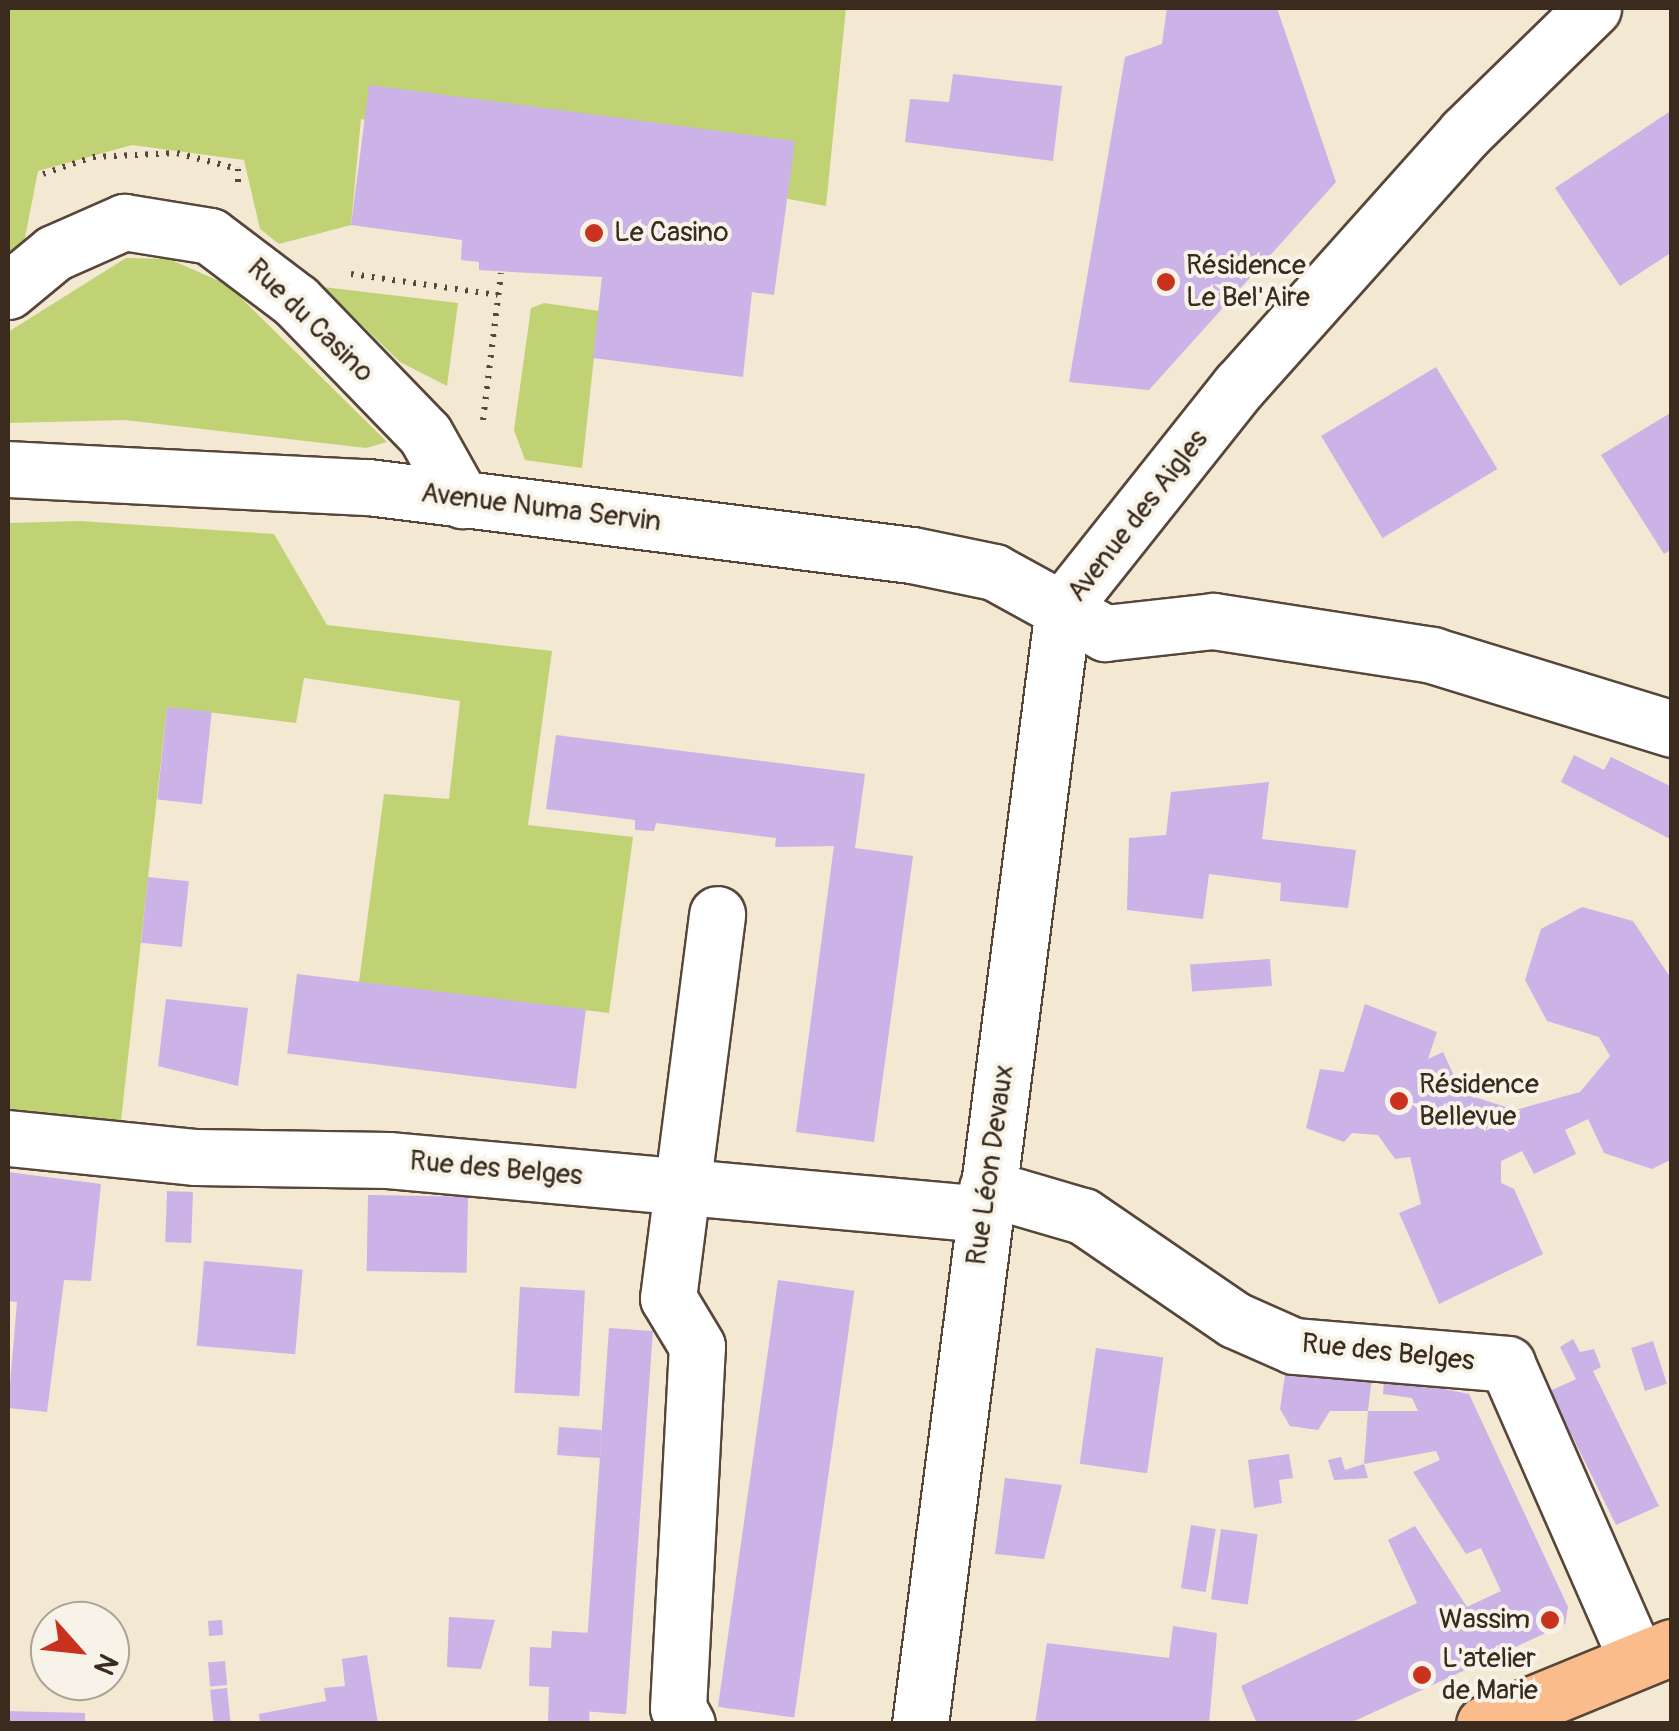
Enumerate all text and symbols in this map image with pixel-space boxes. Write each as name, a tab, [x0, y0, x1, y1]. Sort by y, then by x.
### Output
place label: Le Casino	[614, 216, 729, 250]
marker: Le Casino	[583, 222, 605, 244]
place label: Résidence Le Bel'Aire	[1186, 249, 1310, 315]
street label: Rue du Casino	[240, 252, 380, 390]
marker: Résidence Le Bel'Aire	[1155, 271, 1177, 293]
street label: Avenue des Aigles	[1060, 423, 1216, 609]
street label: Avenue Numa Servin	[419, 477, 663, 539]
street label: Rue Léon Devaux	[960, 1063, 1022, 1267]
place label: Résidence Bellevue	[1419, 1068, 1539, 1134]
marker: Résidence Bellevue	[1388, 1090, 1410, 1112]
street label: Rue des Belges	[408, 1145, 584, 1193]
street label: Rue des Belges	[1300, 1327, 1476, 1379]
north arrow	[30, 1601, 130, 1701]
place label: Wassim	[1439, 1603, 1530, 1637]
marker: Wassim	[1539, 1609, 1561, 1631]
place label: L'atelier de Marie	[1442, 1642, 1538, 1708]
text: N	[86, 1648, 125, 1680]
marker: L'atelier de Marie	[1411, 1664, 1433, 1686]

